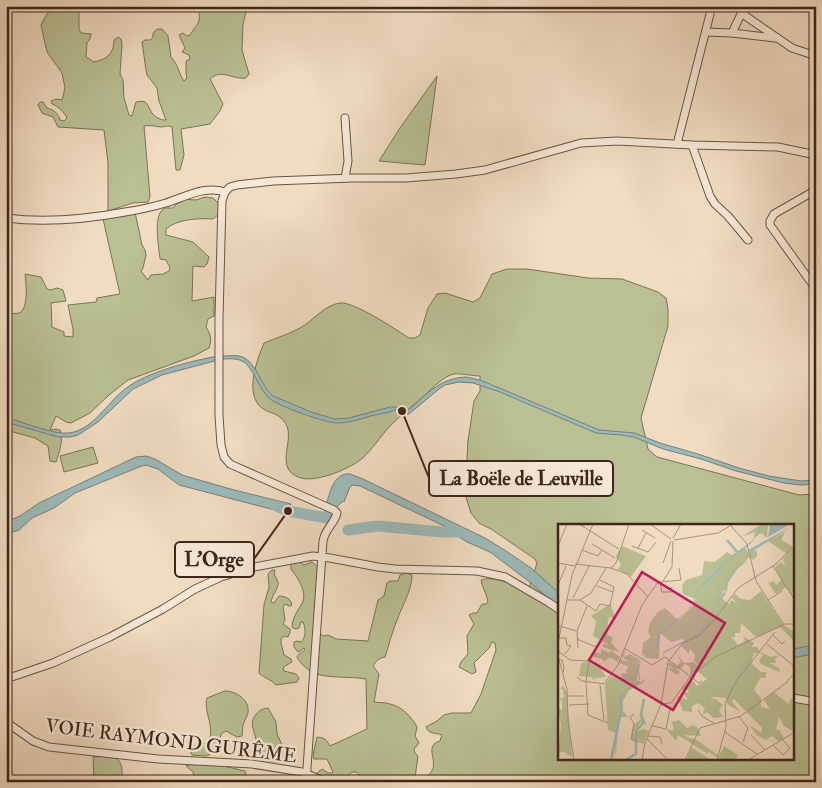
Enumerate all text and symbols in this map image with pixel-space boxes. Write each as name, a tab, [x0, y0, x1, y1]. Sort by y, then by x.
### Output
callout: La Boële de Leuville	[429, 461, 613, 496]
text: La Boële de Leuville	[439, 466, 603, 491]
inset map	[558, 524, 794, 760]
callout: L'Orge	[175, 542, 254, 577]
text: L'Orge	[184, 547, 244, 573]
street label: VOIE RAYMOND GURÊME	[44, 712, 299, 768]

